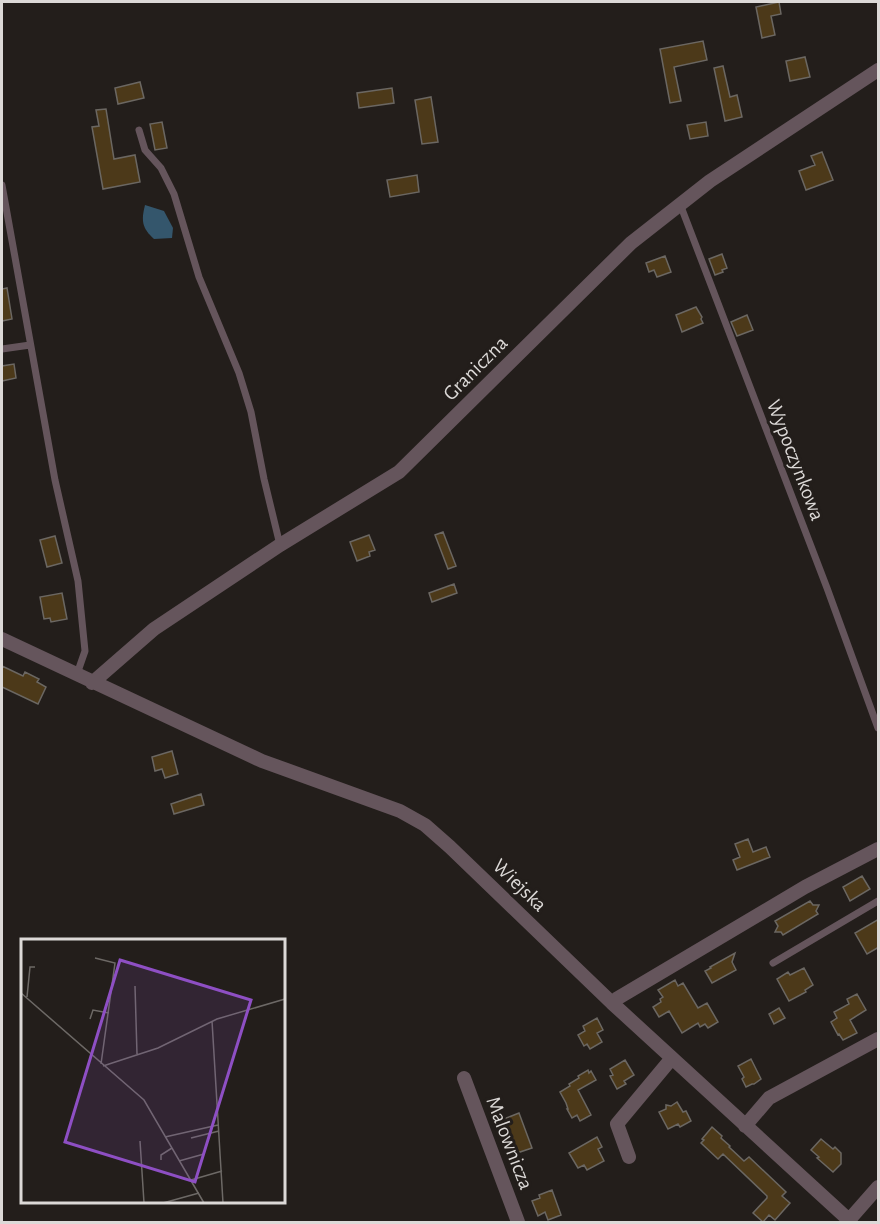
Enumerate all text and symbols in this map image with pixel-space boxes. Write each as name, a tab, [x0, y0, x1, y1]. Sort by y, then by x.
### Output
street label: Graniczna	[439, 332, 512, 405]
street label: Wypoczynkowa	[763, 397, 828, 524]
street label: Wiejska	[489, 855, 551, 916]
inset map	[21, 939, 285, 1203]
street label: Malownicza	[482, 1094, 537, 1193]

